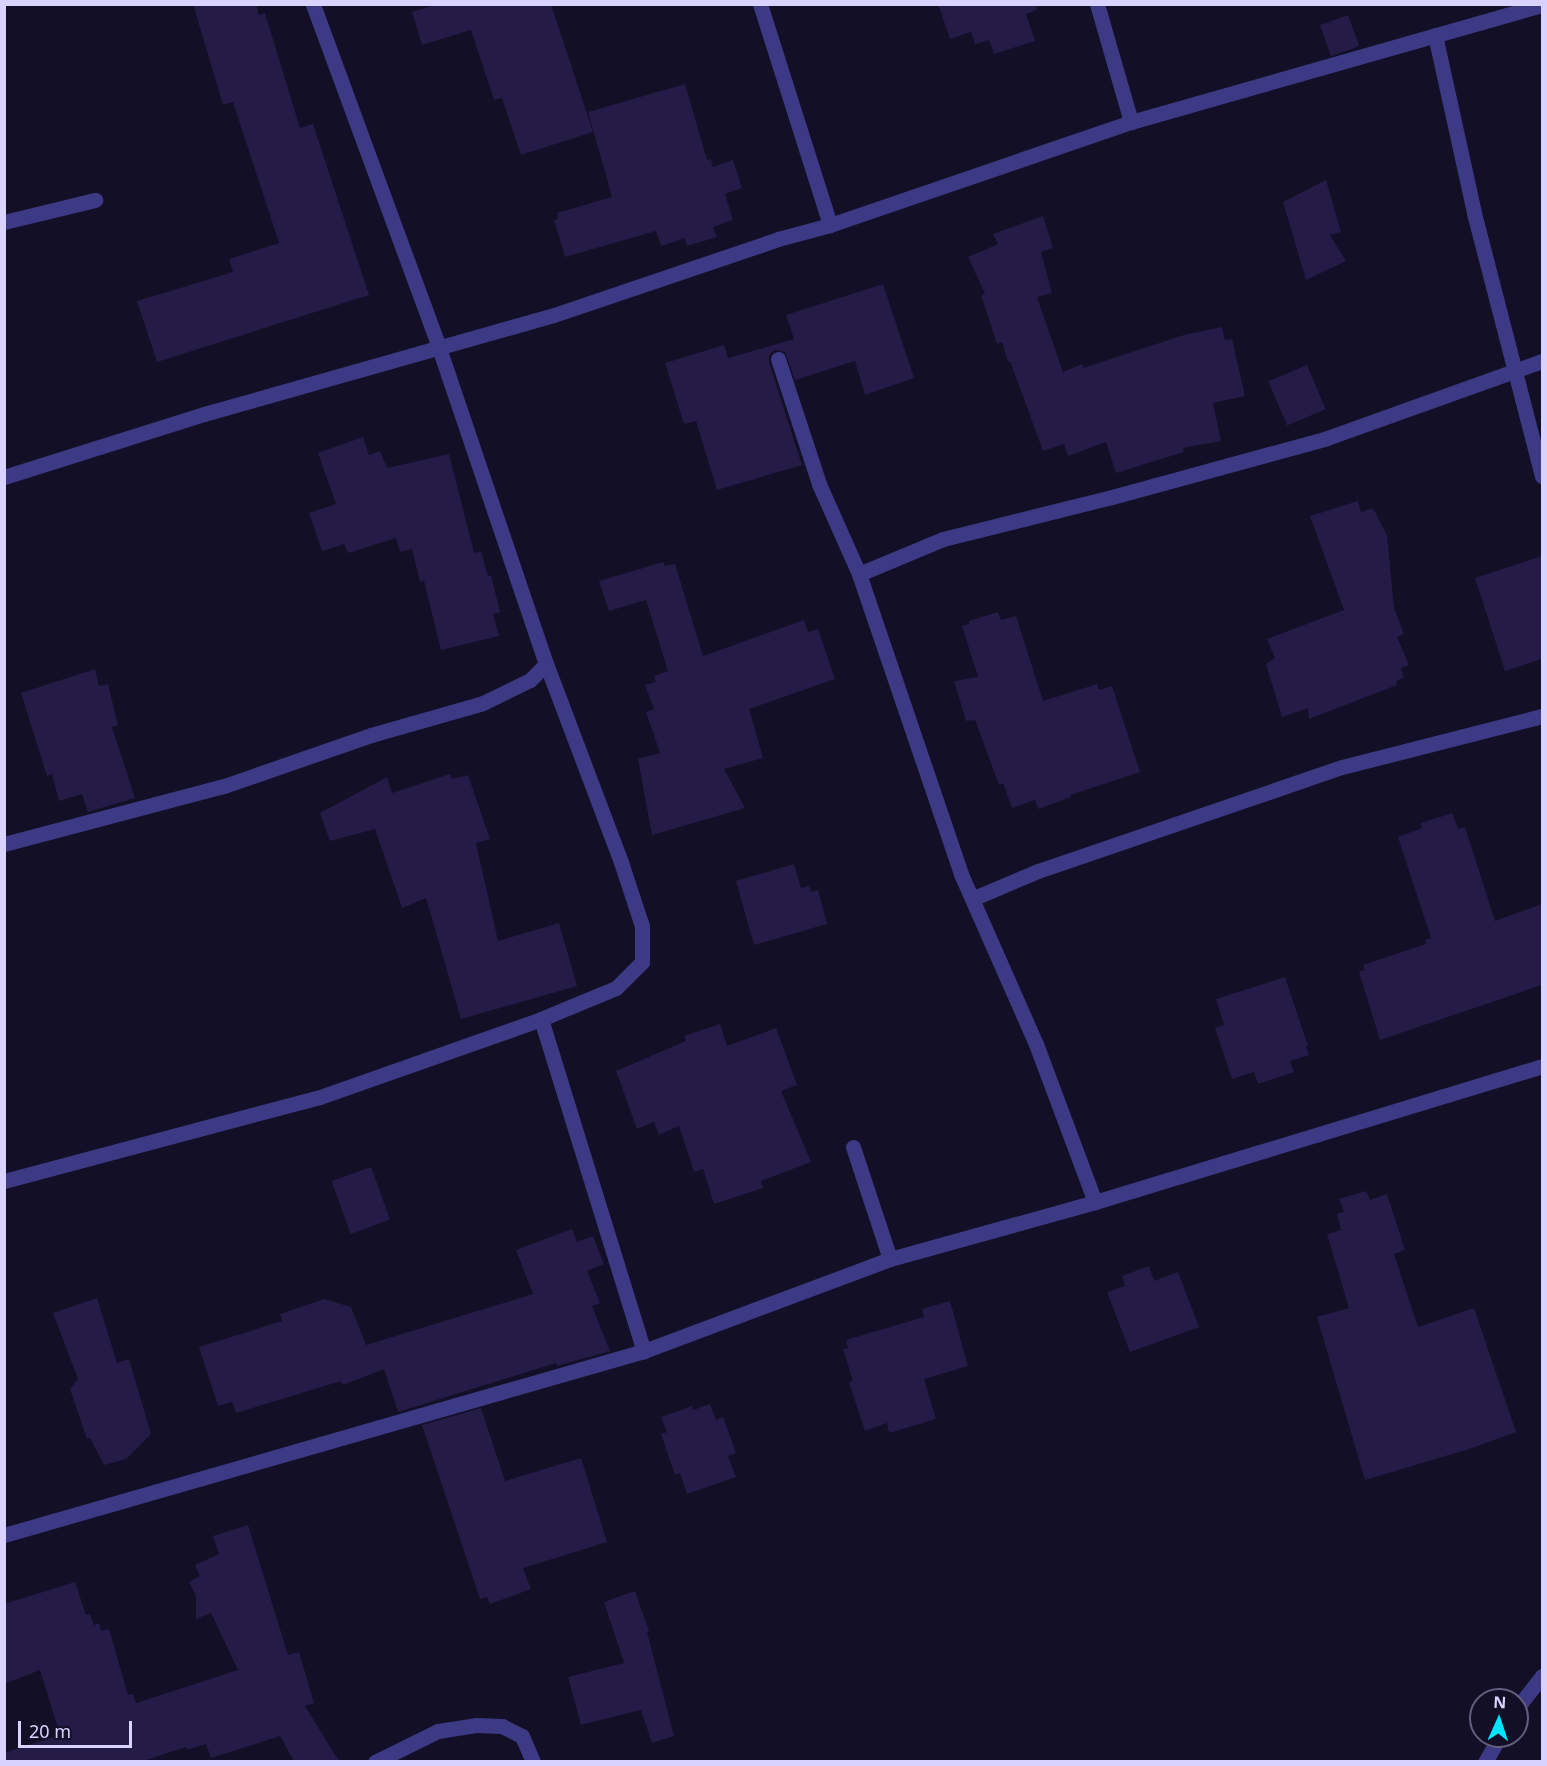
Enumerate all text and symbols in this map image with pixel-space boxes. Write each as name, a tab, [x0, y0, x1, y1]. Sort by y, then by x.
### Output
north arrow	[1469, 1688, 1529, 1748]
text: N	[1493, 1691, 1507, 1713]
scale bar	[21, 1709, 135, 1747]
text: 20 m	[29, 1719, 71, 1743]

